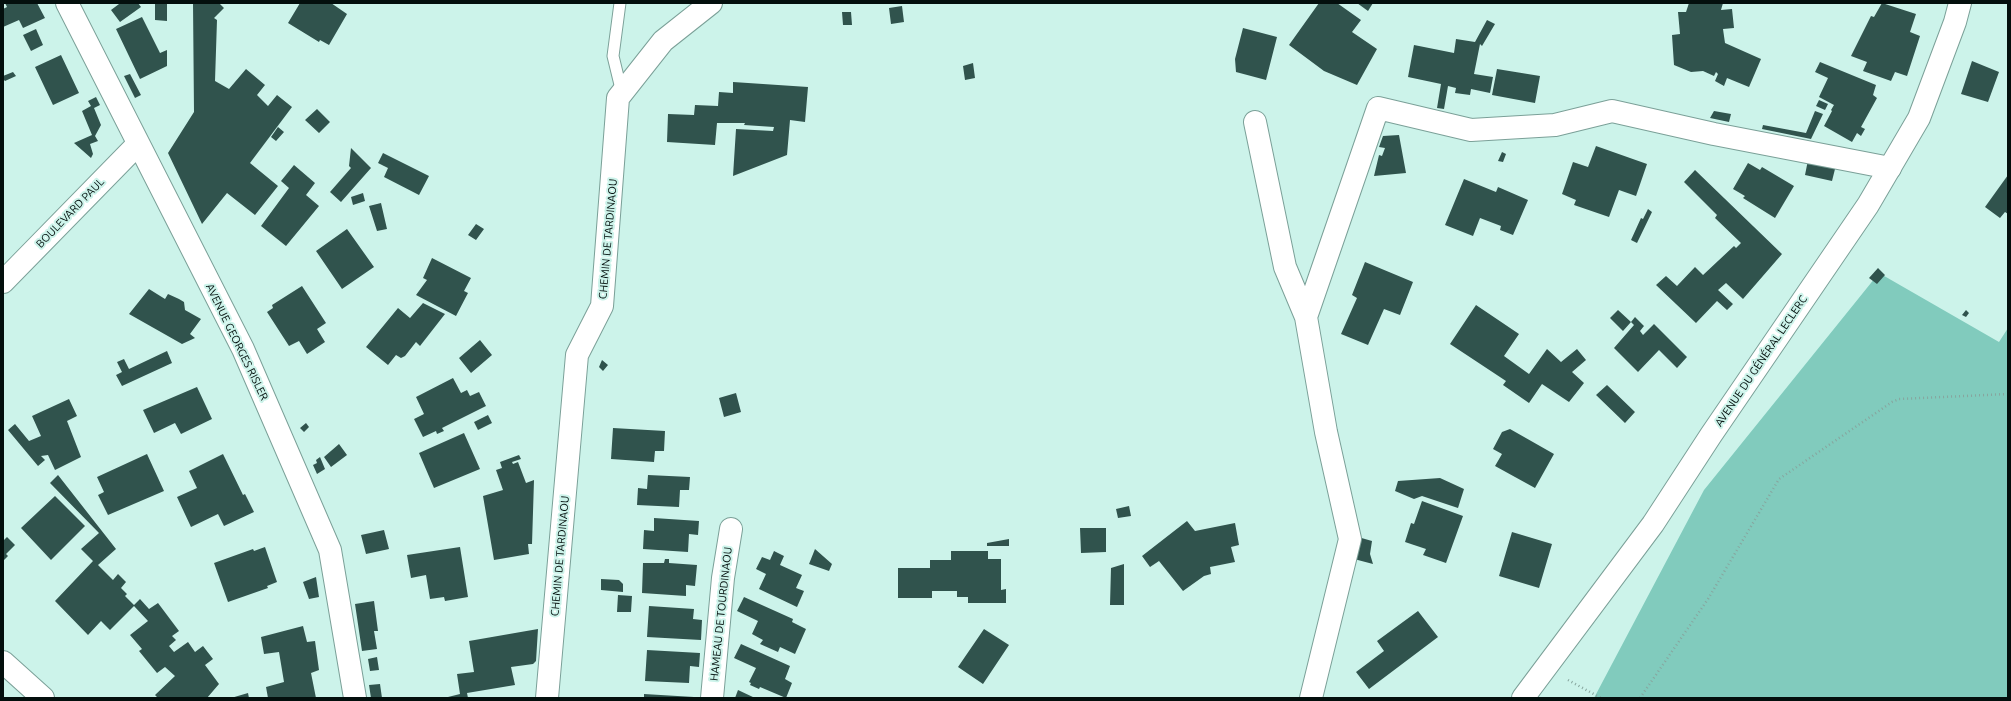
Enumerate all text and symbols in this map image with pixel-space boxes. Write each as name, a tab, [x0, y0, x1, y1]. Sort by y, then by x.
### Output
street label: BOULEVARD PAUL	[33, 175, 107, 251]
street label: CHEMIN DE TARDINAOU	[596, 178, 620, 300]
street label: AVENUE GEORGES RISLER	[203, 281, 271, 403]
street label: AVENUE DU GÉNÉRAL LECLERC	[1712, 293, 1810, 429]
street label: CHEMIN DE TARDINAOU	[548, 495, 572, 617]
street label: HAMEAU DE TOURDINAOU	[707, 546, 735, 682]

